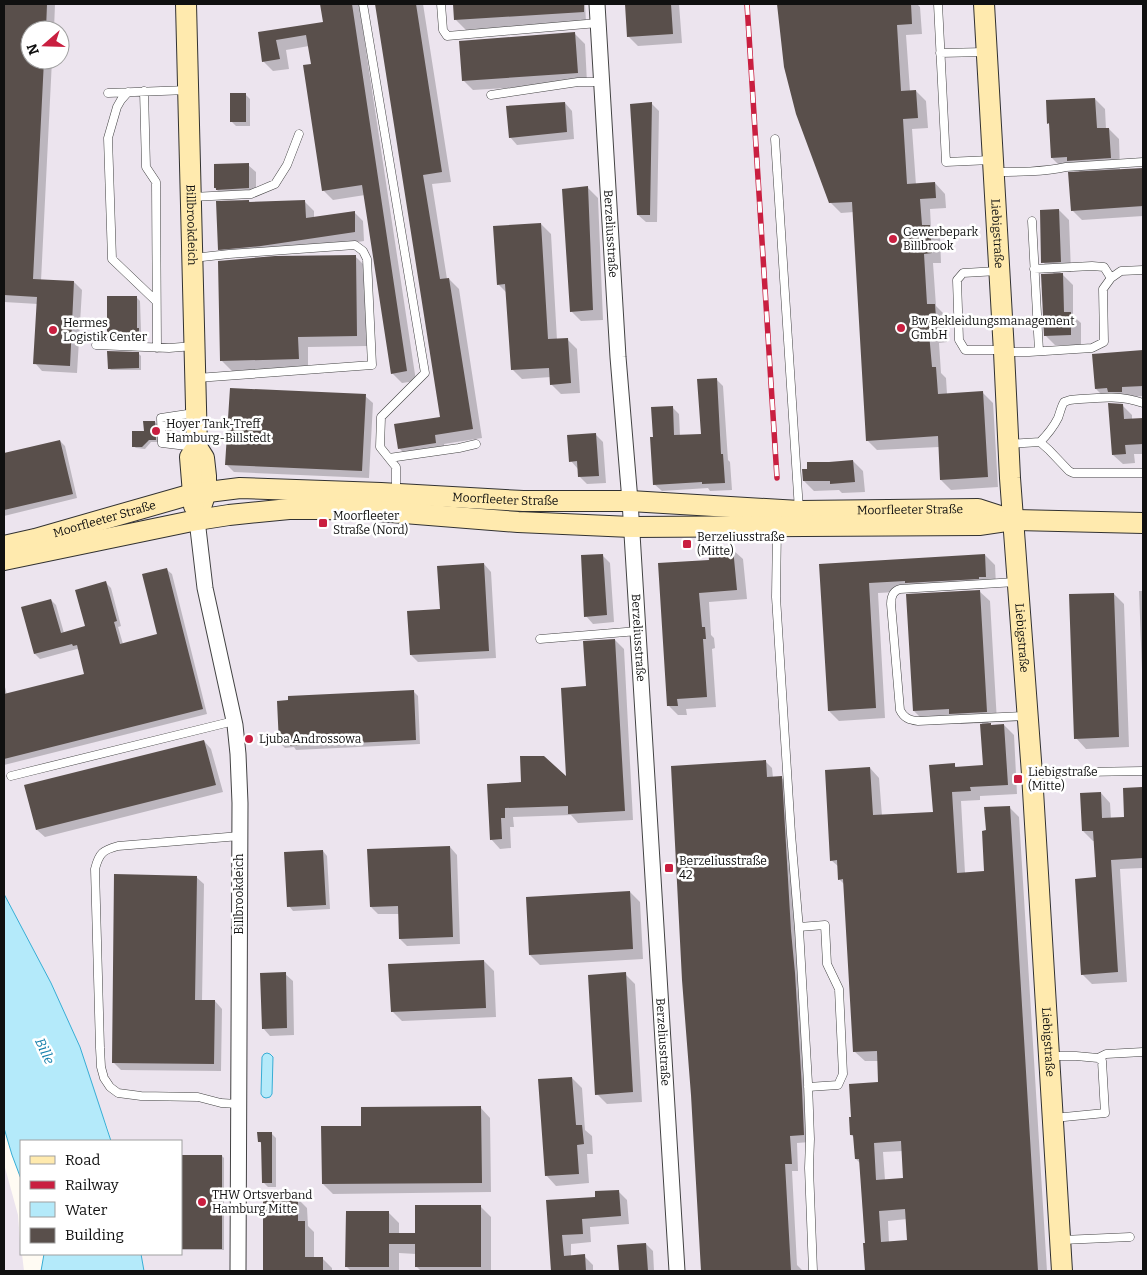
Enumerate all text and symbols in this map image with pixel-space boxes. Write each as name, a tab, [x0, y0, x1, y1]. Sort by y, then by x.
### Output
north arrow	[20, 20, 70, 70]
text: N	[23, 41, 43, 57]
street label: Billbrookdeich	[183, 184, 200, 266]
street label: Berzeliusstraße	[601, 189, 620, 278]
street label: Liebigstraße	[988, 198, 1006, 269]
place label: Gewerbepark Billbrook	[903, 225, 978, 253]
marker: Gewerbepark Billbrook	[887, 233, 899, 245]
place label: Bw Bekleidungsmanagement GmbH	[911, 314, 1075, 342]
place label: Hermes Logistik Center	[63, 316, 148, 344]
marker: Bw Bekleidungsmanagement GmbH	[895, 322, 907, 334]
marker: Hermes Logistik Center	[47, 324, 59, 336]
place label: Hoyer Tank-Treff Hamburg-Billstedt	[166, 417, 272, 445]
marker: Hoyer Tank-Treff Hamburg-Billstedt	[150, 425, 162, 437]
street label: Moorfleeter Straße	[452, 490, 558, 508]
street label: Moorfleeter Straße	[52, 498, 157, 540]
street label: Moorfleeter Straße	[857, 502, 963, 517]
place label: Moorfleeter Straße (Nord)	[333, 509, 409, 537]
marker: Moorfleeter Straße (Nord)	[317, 517, 329, 529]
place label: Berzeliusstraße (Mitte)	[697, 530, 785, 558]
marker: Berzeliusstraße (Mitte)	[681, 538, 693, 550]
street label: Berzeliusstraße	[629, 593, 648, 682]
street label: Liebigstraße	[1012, 603, 1031, 673]
place label: Ljuba Androssowa	[259, 732, 362, 746]
marker: Ljuba Androssowa	[243, 733, 255, 745]
place label: Liebigstraße (Mitte)	[1028, 765, 1098, 793]
marker: Liebigstraße (Mitte)	[1012, 773, 1024, 785]
street label: Billbrookdeich	[232, 853, 246, 934]
place label: Berzeliusstraße 42	[679, 854, 767, 882]
marker: Berzeliusstraße 42	[663, 862, 675, 874]
street label: Berzeliusstraße	[653, 998, 673, 1086]
street label: Liebigstraße	[1039, 1007, 1057, 1077]
water label: Bille	[31, 1035, 58, 1067]
legend	[20, 1140, 182, 1255]
text: Road	[65, 1151, 100, 1169]
text: Railway	[65, 1176, 119, 1194]
place label: THW Ortsverband Hamburg Mitte	[212, 1188, 312, 1216]
marker: THW Ortsverband Hamburg Mitte	[196, 1196, 208, 1208]
text: Water	[65, 1201, 108, 1219]
text: Building	[65, 1226, 124, 1244]

